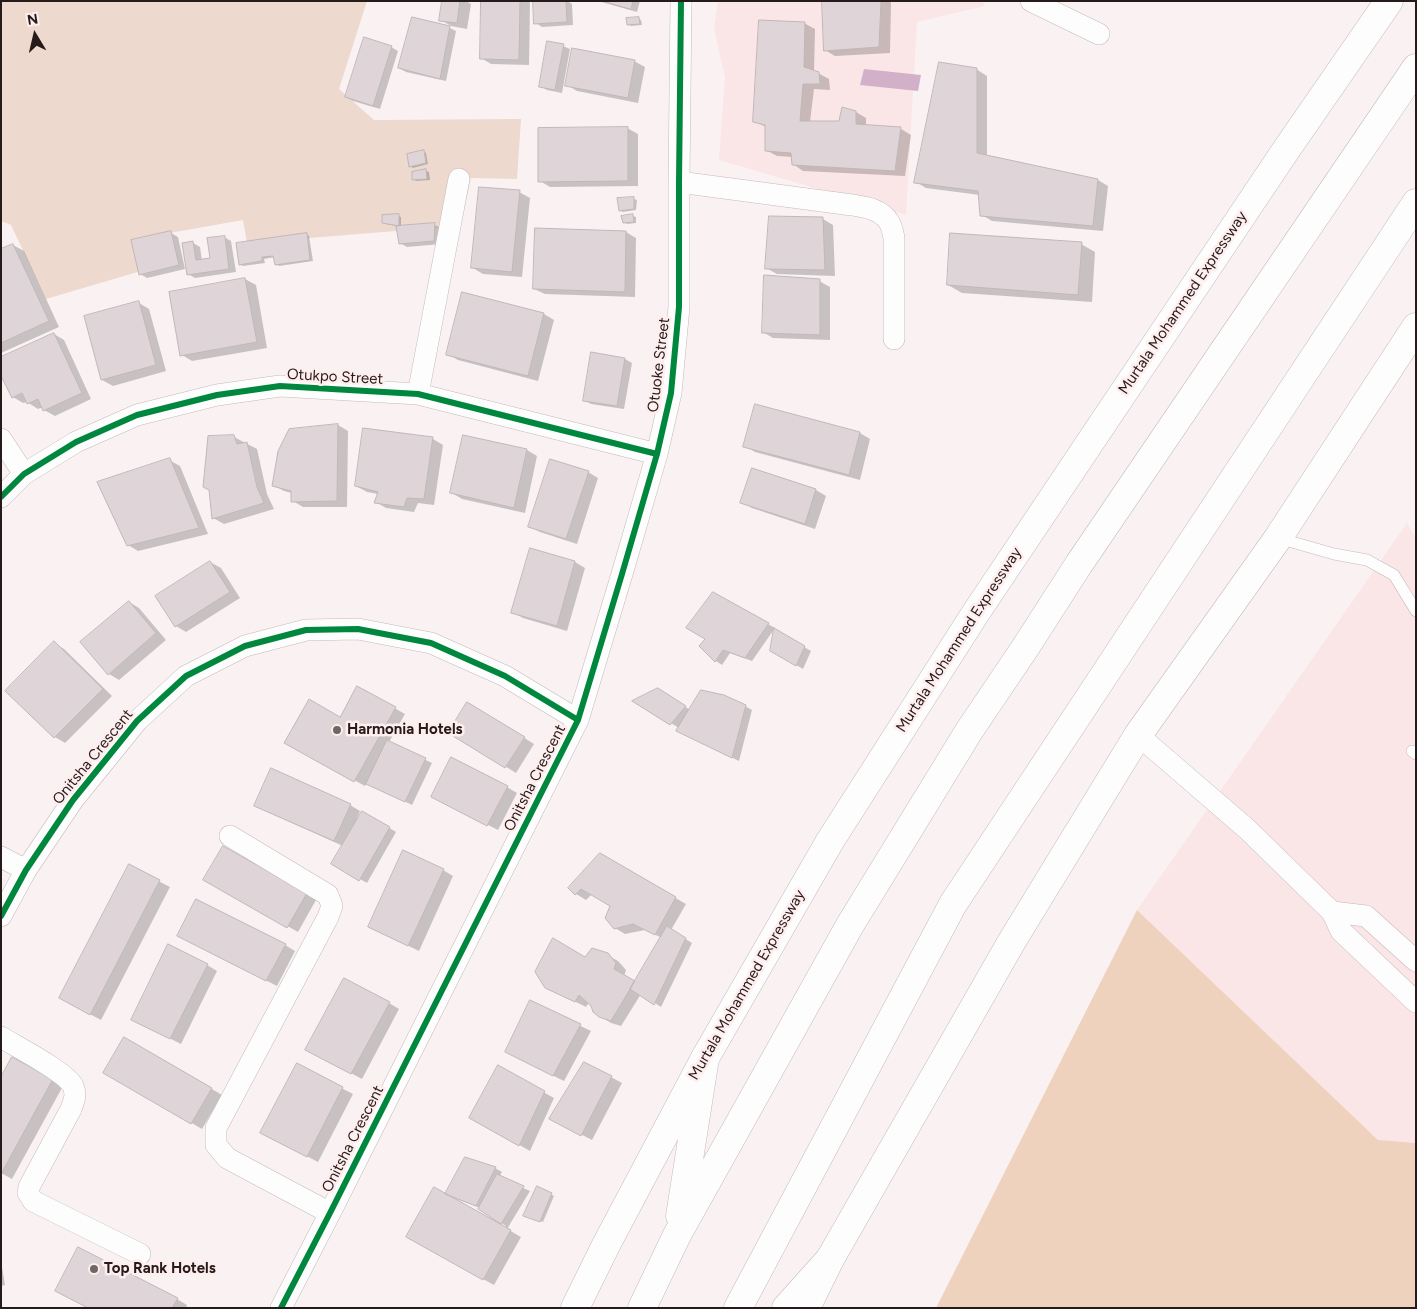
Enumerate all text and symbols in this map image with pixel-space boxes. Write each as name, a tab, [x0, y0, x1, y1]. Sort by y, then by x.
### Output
north arrow	[10, 10, 60, 60]
text: N	[26, 10, 39, 29]
street label: Murtala Mohammed Expressway	[1115, 208, 1251, 398]
street label: Otuoke Street	[644, 317, 674, 413]
street label: Otukpo Street	[286, 365, 384, 389]
street label: Murtala Mohammed Expressway	[892, 544, 1026, 736]
street label: Onitsha Crescent	[49, 706, 137, 808]
place label: Harmonia Hotels	[347, 721, 463, 739]
street label: Onitsha Crescent	[500, 722, 570, 834]
marker: Harmonia Hotels	[331, 724, 343, 736]
street label: Murtala Mohammed Expressway	[685, 887, 809, 1083]
street label: Onitsha Crescent	[318, 1083, 388, 1195]
place label: Top Rank Hotels	[104, 1260, 216, 1278]
marker: Top Rank Hotels	[88, 1263, 100, 1275]

